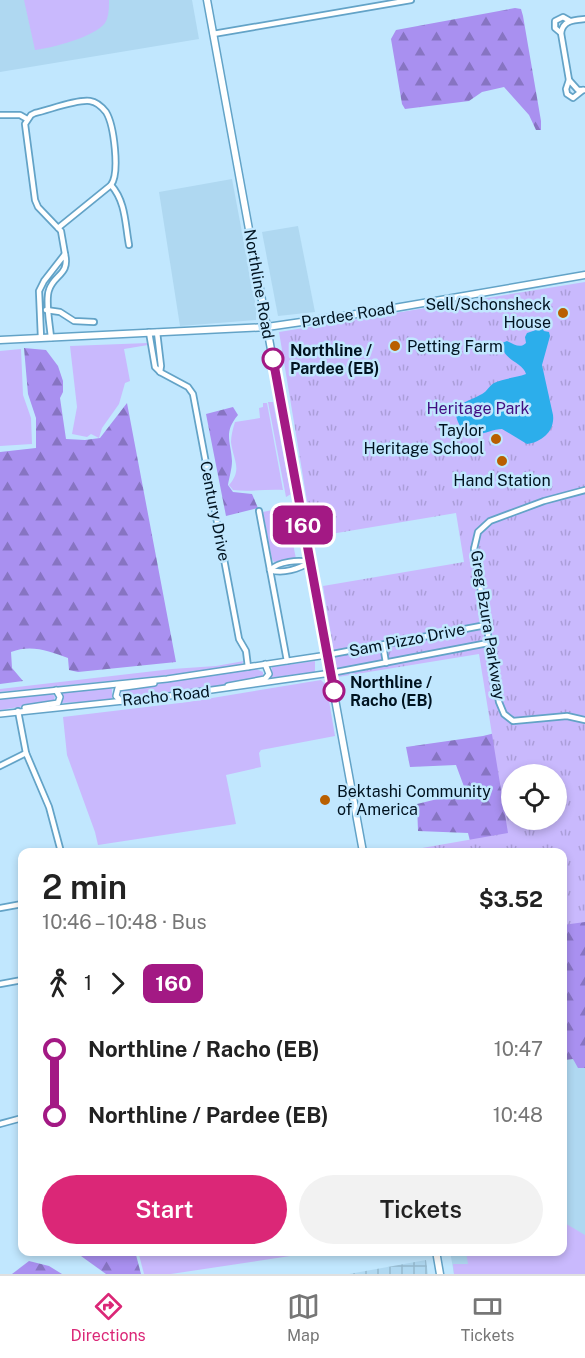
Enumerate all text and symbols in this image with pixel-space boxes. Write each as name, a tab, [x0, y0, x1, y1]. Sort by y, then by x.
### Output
street label: Northline Road	[240, 228, 278, 340]
place label: Sell/Schonsheck House	[425, 295, 551, 332]
street label: Pardee Road	[300, 298, 396, 332]
marker: Sell/Schonsheck House	[556, 306, 570, 320]
place label: Petting Farm	[407, 337, 503, 356]
marker: Petting Farm	[388, 339, 402, 353]
place label: Northline / Pardee (EB)	[290, 341, 379, 378]
marker: Northline / Pardee (EB)	[262, 348, 284, 370]
park label: Heritage Park	[426, 399, 530, 418]
place label: Taylor Heritage School	[364, 421, 484, 458]
marker: Taylor Heritage School	[489, 432, 503, 446]
marker: Hand Station	[495, 454, 509, 468]
street label: Century Drive	[196, 459, 234, 563]
place label: Hand Station	[453, 471, 551, 490]
line badge: 160	[268, 506, 338, 544]
text: 160	[285, 513, 321, 538]
street label: Greg Bzura Parkway	[467, 549, 509, 701]
street label: Sam Pizzo Drive	[347, 619, 467, 661]
place label: Northline / Racho (EB)	[350, 673, 433, 710]
marker: Northline / Racho (EB)	[323, 680, 345, 702]
street label: Racho Road	[121, 682, 211, 710]
map controls	[501, 764, 567, 830]
button: locate	[501, 764, 567, 830]
place label: Bektashi Community of America	[337, 782, 491, 819]
marker: Bektashi Community of America	[318, 793, 332, 807]
text: 2 min	[42, 868, 127, 906]
text: $3.52	[479, 886, 543, 912]
text: 10:46 – 10:48 · Bus	[42, 910, 207, 934]
icon: walk	[42, 967, 75, 1000]
icon: forward	[101, 967, 134, 1000]
text: 1	[84, 971, 92, 995]
text: 160	[155, 971, 191, 996]
text: Northline / Racho (EB)	[88, 1036, 320, 1062]
text: 10:47	[494, 1037, 543, 1061]
text: Northline / Pardee (EB)	[88, 1102, 329, 1128]
text: 10:48	[493, 1103, 543, 1127]
button: Start	[42, 1175, 287, 1244]
button: Tickets	[299, 1175, 543, 1244]
tab: Directions	[71, 1290, 146, 1345]
tab: Map	[287, 1290, 320, 1345]
tab: Tickets	[461, 1290, 514, 1345]

